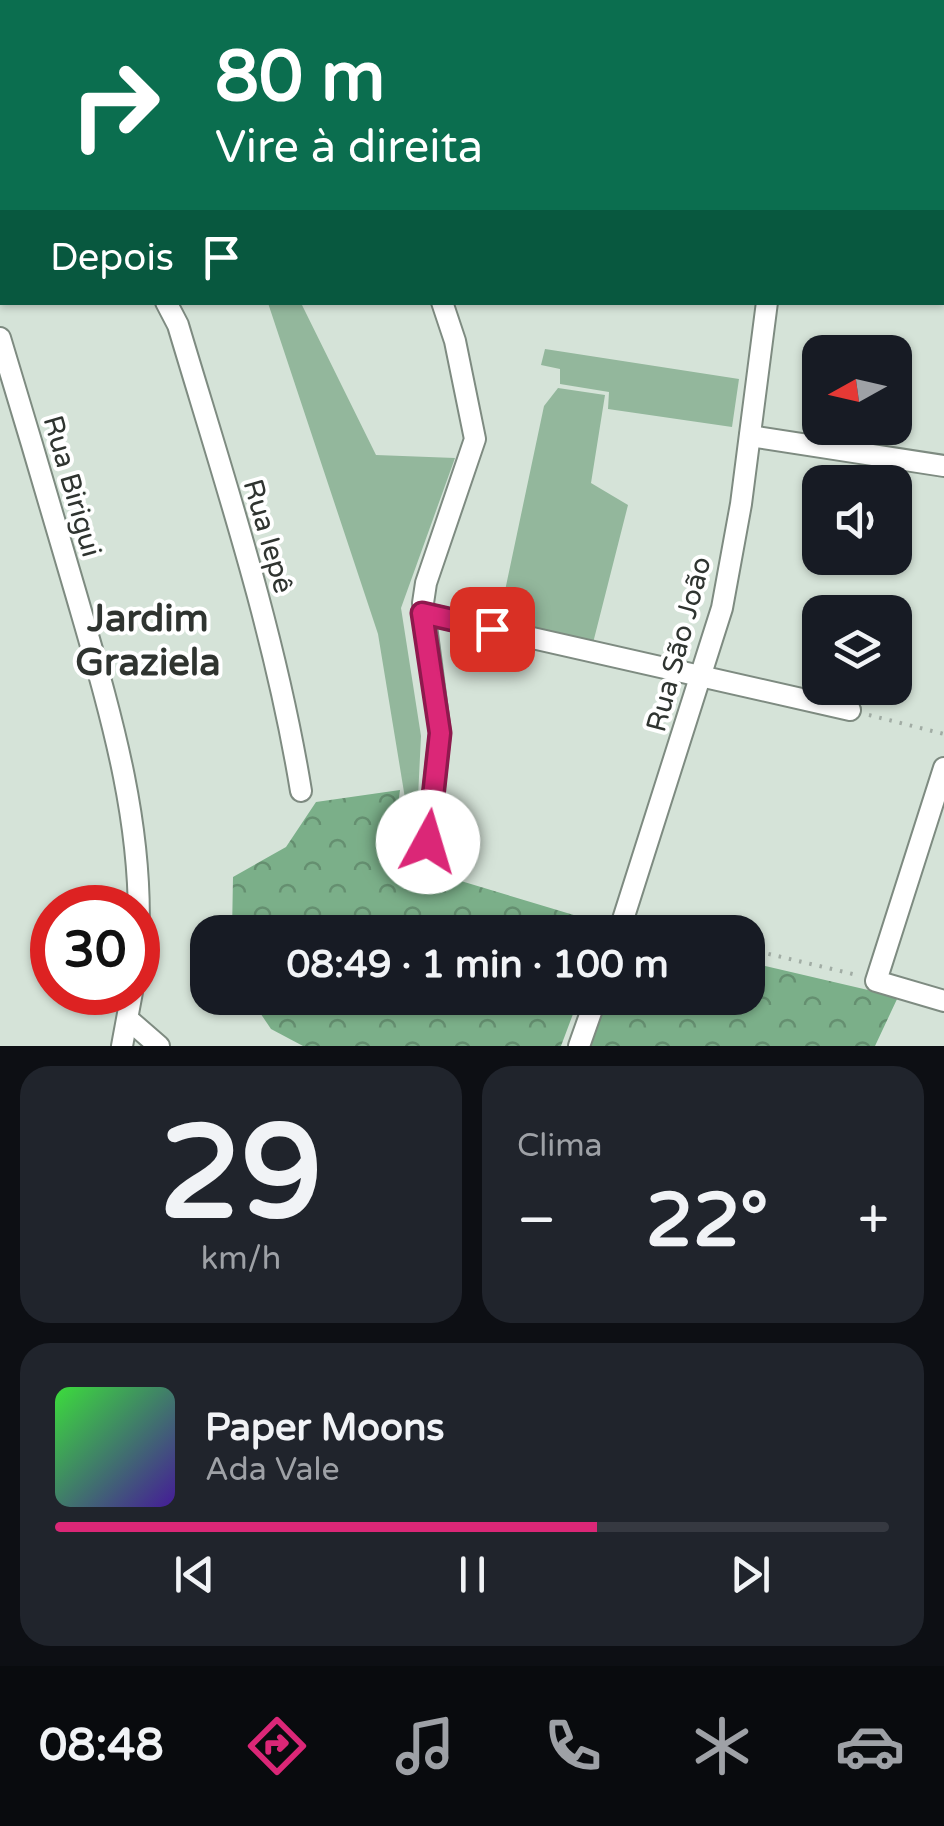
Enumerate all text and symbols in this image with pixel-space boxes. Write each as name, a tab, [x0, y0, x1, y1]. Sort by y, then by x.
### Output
text: 80 m	[215, 36, 385, 120]
icon: right	[50, 40, 180, 170]
text: Vire à direita	[215, 121, 483, 175]
icon: arrive	[194, 230, 249, 285]
text: Depois	[50, 235, 174, 281]
north arrow	[802, 335, 912, 445]
map controls	[802, 335, 912, 705]
street label: Rua Birigui	[36, 412, 108, 561]
button: sound	[802, 465, 912, 575]
street label: Rua Iepê	[236, 475, 301, 597]
street label: Rua São João	[639, 553, 719, 736]
pin	[450, 587, 535, 672]
button: layers	[802, 595, 912, 705]
district label: Jardim Graziela	[75, 596, 221, 686]
icon: arrive	[465, 602, 520, 657]
position arrow	[376, 790, 480, 894]
speed limit sign: 30	[30, 885, 160, 1015]
text: 08:49 · 1 min · 100 m	[286, 942, 669, 988]
text: 29	[159, 1097, 323, 1253]
text: Clima	[517, 1127, 603, 1165]
text: 22°	[646, 1176, 768, 1266]
text: −	[517, 1188, 556, 1254]
text: +	[858, 1188, 889, 1254]
text: km/h	[201, 1240, 281, 1278]
text: Paper Moons	[205, 1405, 445, 1451]
text: Ada Vale	[205, 1451, 340, 1489]
icon: previous	[167, 1547, 222, 1602]
icon: pause	[445, 1547, 500, 1602]
icon: next	[723, 1547, 778, 1602]
icon: directions	[242, 1711, 312, 1781]
icon: music	[390, 1711, 460, 1781]
icon: phone	[538, 1711, 608, 1781]
icon: climate	[687, 1711, 757, 1781]
icon: car	[835, 1711, 905, 1781]
text: 08:48	[39, 1719, 164, 1773]

